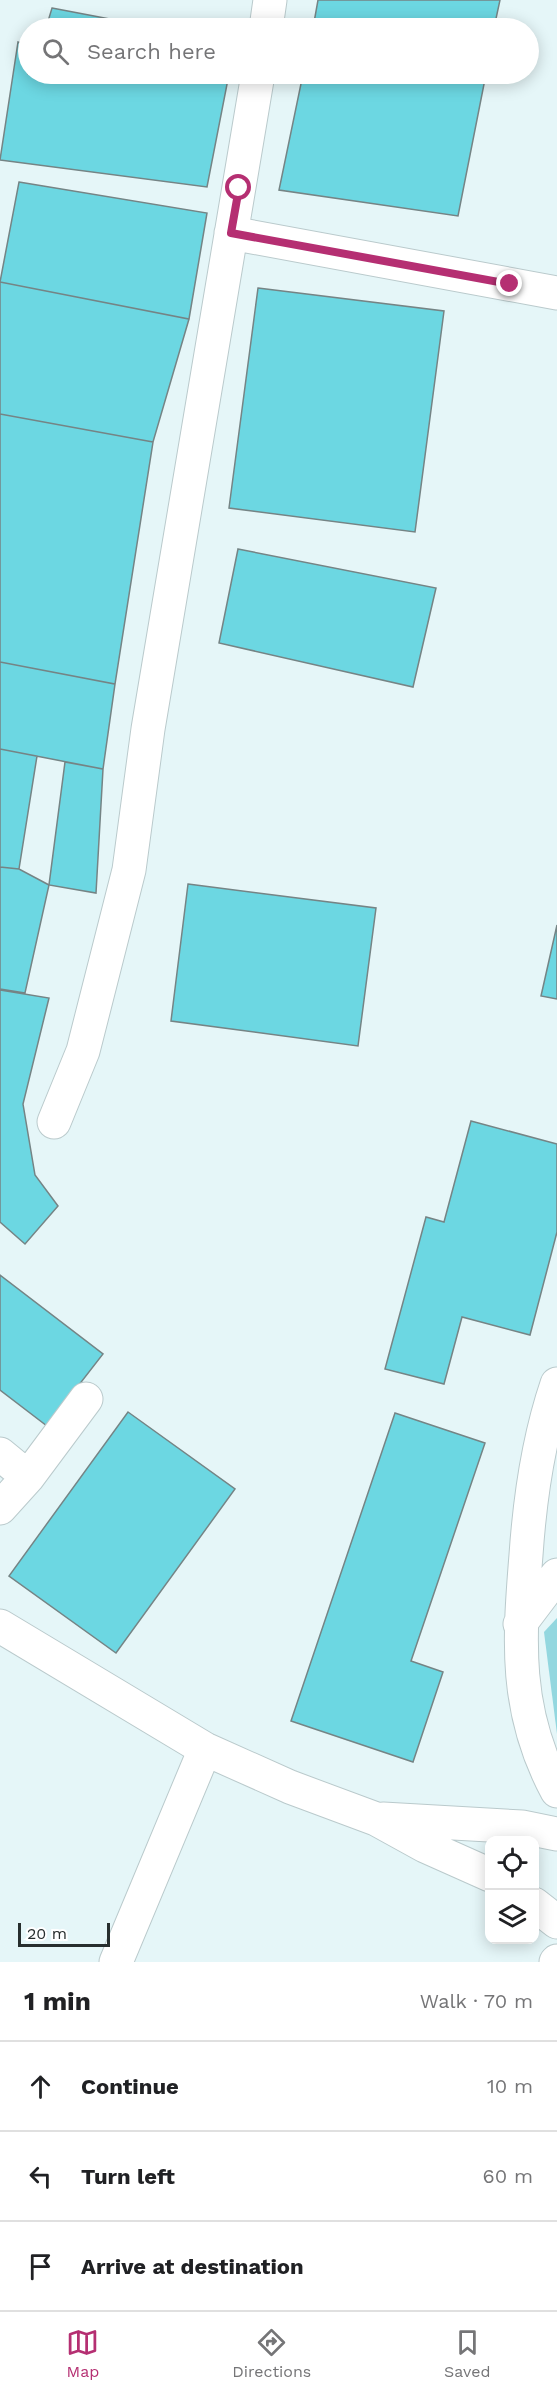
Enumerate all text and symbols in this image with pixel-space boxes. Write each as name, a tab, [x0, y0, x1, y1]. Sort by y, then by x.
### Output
search box	[18, 18, 539, 84]
icon: search	[39, 35, 72, 68]
text: Search here	[87, 39, 216, 64]
route start	[225, 174, 251, 200]
route end	[496, 270, 522, 296]
map controls	[485, 1836, 539, 1944]
button: locate	[485, 1836, 539, 1890]
button: layers	[485, 1890, 539, 1944]
scale bar	[18, 1920, 110, 1948]
text: 20 m	[27, 1924, 67, 1943]
text: 1 min	[24, 1986, 91, 2016]
text: Walk · 70 m	[420, 1989, 533, 2013]
icon: ahead	[24, 2070, 57, 2103]
text: Continue	[81, 2074, 179, 2099]
text: 10 m	[487, 2074, 533, 2098]
icon: left	[24, 2160, 57, 2193]
text: Turn left	[81, 2164, 175, 2189]
text: 60 m	[483, 2164, 533, 2188]
icon: arrive	[24, 2250, 57, 2283]
text: Arrive at destination	[81, 2254, 304, 2279]
tab: Map	[66, 2326, 99, 2381]
tab: Directions	[232, 2326, 311, 2381]
tab: Saved	[444, 2326, 491, 2381]

